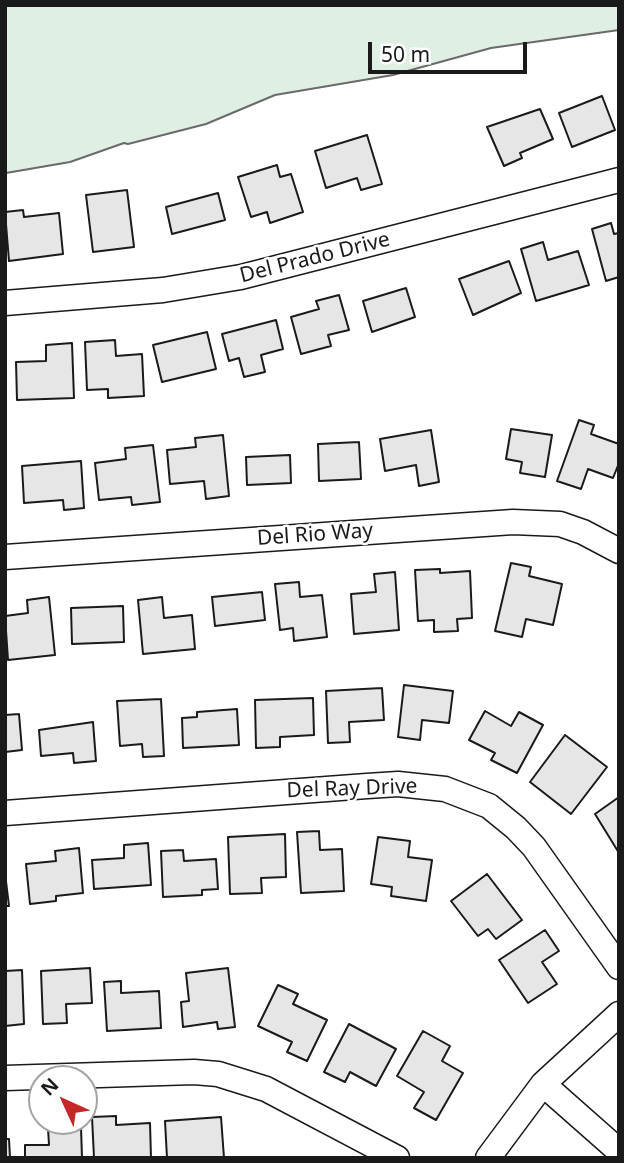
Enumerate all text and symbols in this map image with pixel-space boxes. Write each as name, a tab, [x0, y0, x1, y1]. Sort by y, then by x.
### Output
scale bar	[372, 28, 531, 72]
text: 50 m	[381, 40, 430, 68]
street label: Del Prado Drive	[237, 227, 393, 289]
street label: Del Rio Way	[256, 518, 374, 552]
street label: Del Ray Drive	[286, 774, 418, 804]
north arrow	[28, 1065, 98, 1135]
text: N	[35, 1072, 64, 1101]

